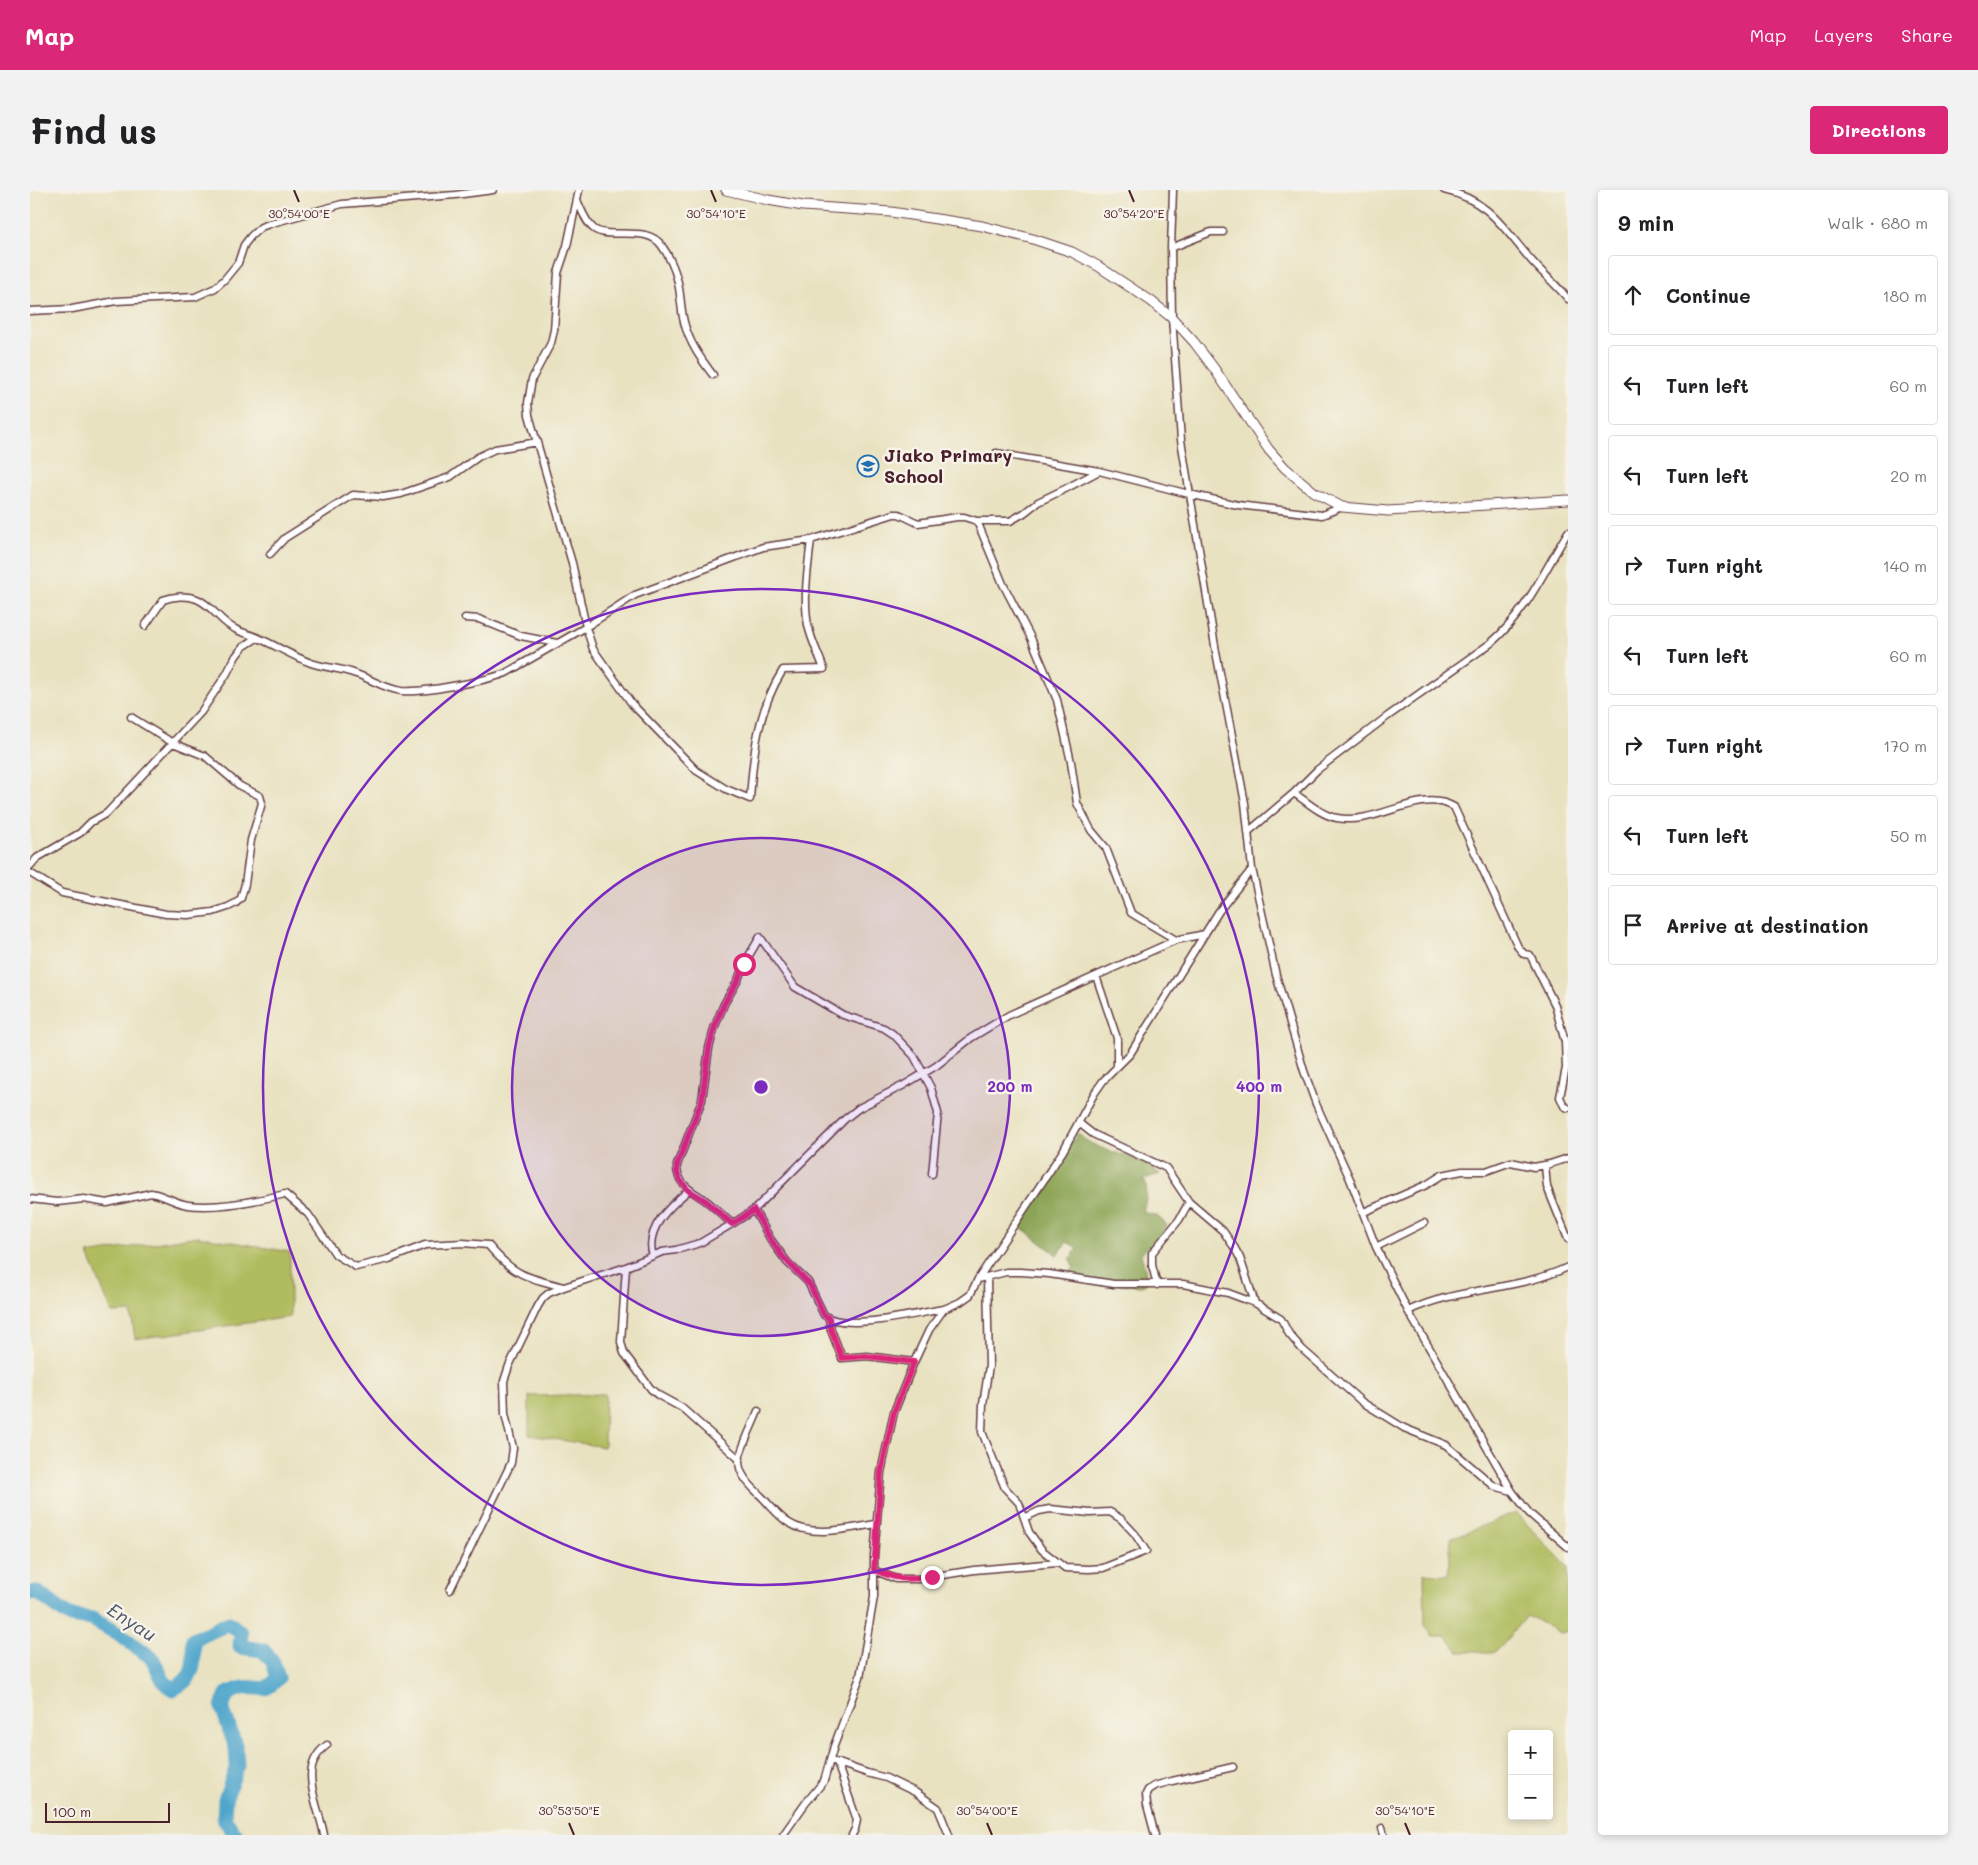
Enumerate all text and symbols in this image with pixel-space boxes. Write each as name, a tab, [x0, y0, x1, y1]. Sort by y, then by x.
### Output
text: Map	[25, 20, 74, 51]
text: Map	[1750, 23, 1786, 47]
text: Layers	[1814, 23, 1873, 47]
text: Share	[1901, 23, 1953, 47]
button: Directions	[1810, 106, 1948, 154]
text: Find us	[30, 107, 157, 153]
text: 30°54'00"E	[268, 205, 330, 221]
text: 30°54'10"E	[686, 205, 746, 221]
text: 30°54'20"E	[1104, 205, 1165, 221]
text: 9 min	[1618, 209, 1674, 236]
text: Walk · 680 m	[1827, 212, 1928, 233]
icon: ahead	[1619, 281, 1647, 309]
text: Continue	[1666, 283, 1751, 308]
text: 180 m	[1882, 285, 1927, 306]
icon: left	[1619, 371, 1647, 399]
text: Turn left	[1666, 373, 1749, 398]
text: 60 m	[1890, 375, 1927, 396]
place label: Jiako Primary School	[884, 443, 1013, 488]
school or university icon: Jiako Primary School	[856, 454, 880, 478]
icon: left	[1619, 461, 1647, 489]
text: Turn left	[1666, 463, 1749, 488]
text: 20 m	[1890, 465, 1927, 486]
icon: right	[1619, 551, 1647, 579]
text: Turn right	[1666, 553, 1763, 578]
text: 140 m	[1883, 555, 1927, 576]
icon: left	[1619, 641, 1647, 669]
text: Turn left	[1666, 643, 1749, 668]
text: 60 m	[1890, 645, 1927, 666]
icon: right	[1619, 731, 1647, 759]
text: Turn right	[1666, 733, 1763, 758]
text: 170 m	[1883, 735, 1927, 756]
icon: left	[1619, 821, 1647, 849]
text: Turn left	[1666, 823, 1749, 848]
text: 50 m	[1890, 825, 1927, 846]
icon: arrive	[1619, 911, 1647, 939]
text: Arrive at destination	[1666, 913, 1869, 938]
route start	[733, 953, 756, 976]
text: 200 m	[988, 1076, 1033, 1096]
text: 400 m	[1236, 1076, 1282, 1096]
centre of rings	[752, 1078, 770, 1096]
route end	[921, 1566, 944, 1589]
water label: Enyau	[103, 1597, 162, 1647]
map controls	[1508, 1730, 1553, 1820]
button: +	[1508, 1730, 1553, 1775]
button: −	[1508, 1775, 1553, 1820]
scale bar	[45, 1800, 170, 1823]
text: 100 m	[52, 1802, 91, 1821]
text: 30°53'50"E	[538, 1802, 600, 1818]
text: 30°54'00"E	[956, 1802, 1018, 1818]
text: 30°54'10"E	[1375, 1802, 1435, 1818]

